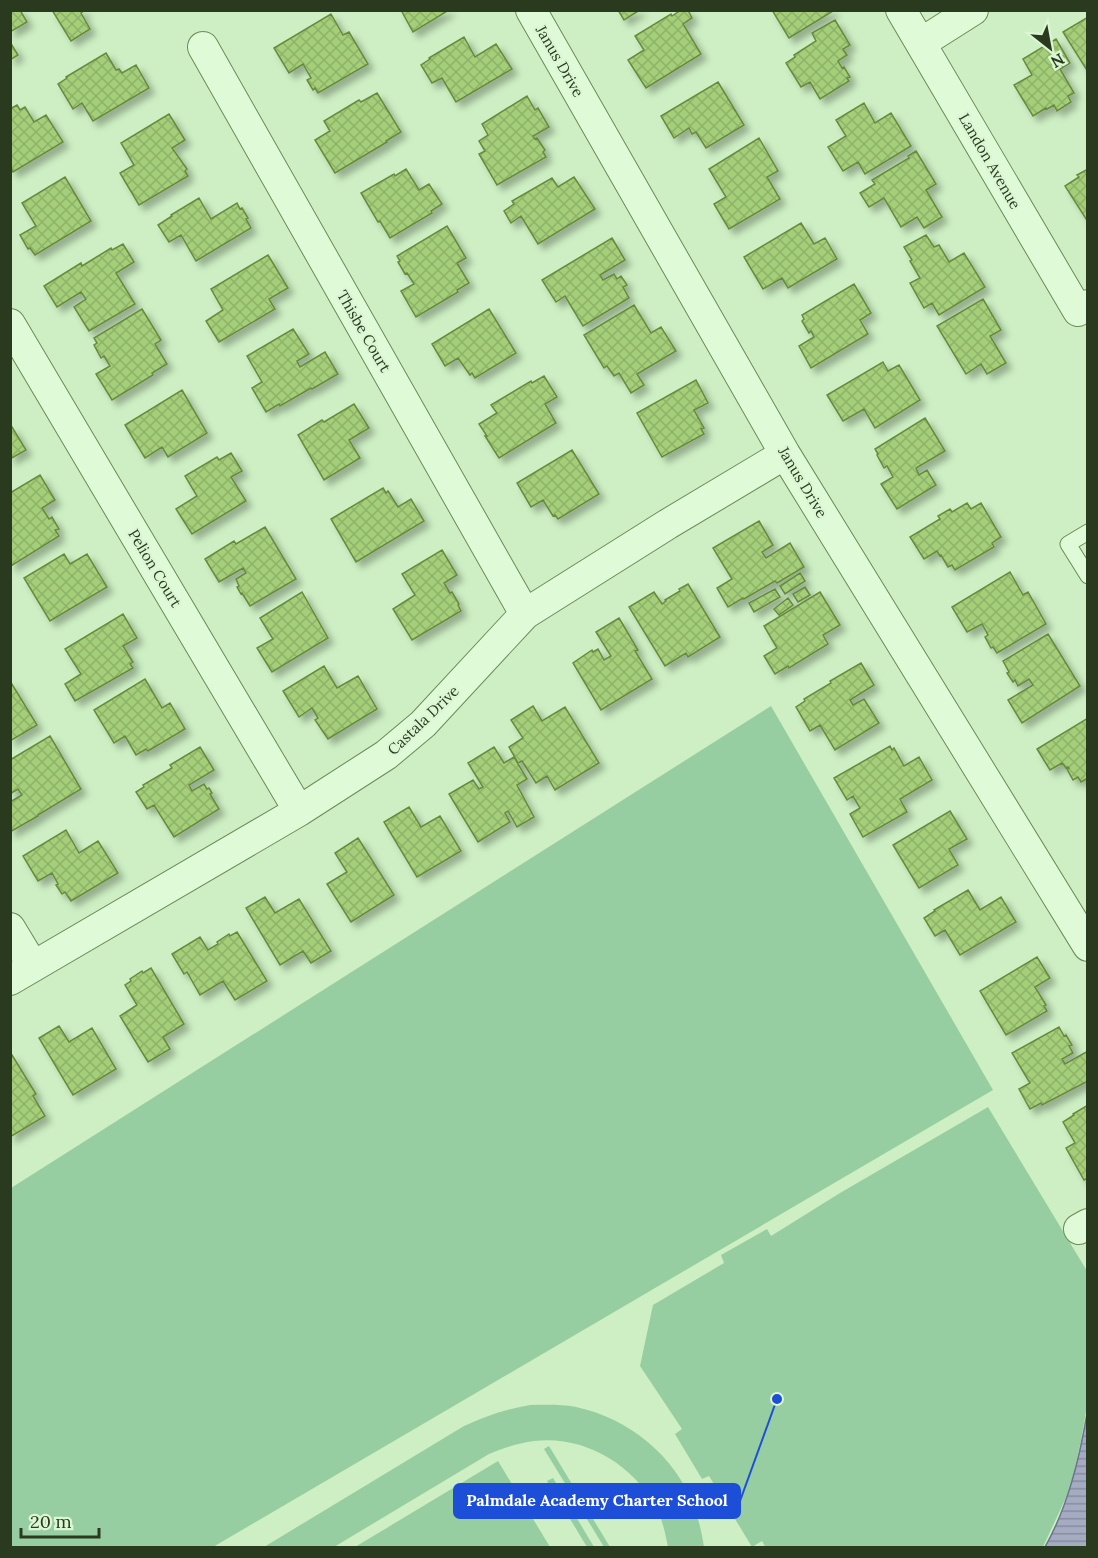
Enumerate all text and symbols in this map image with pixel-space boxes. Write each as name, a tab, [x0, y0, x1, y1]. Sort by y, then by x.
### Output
north arrow	[1020, 18, 1080, 78]
street label: Janus Drive	[531, 21, 588, 100]
text: N	[1047, 49, 1068, 73]
street label: Landon Avenue	[955, 110, 1025, 212]
street label: Thisbe Court	[333, 287, 395, 375]
street label: Janus Drive	[774, 442, 832, 521]
street label: Pelion Court	[124, 525, 186, 611]
street label: Castala Drive	[383, 681, 463, 759]
callout: Palmdale Academy Charter School	[454, 1484, 740, 1518]
text: Palmdale Academy Charter School	[466, 1490, 728, 1510]
scale bar	[21, 1501, 99, 1539]
text: 20 m	[30, 1510, 72, 1533]

